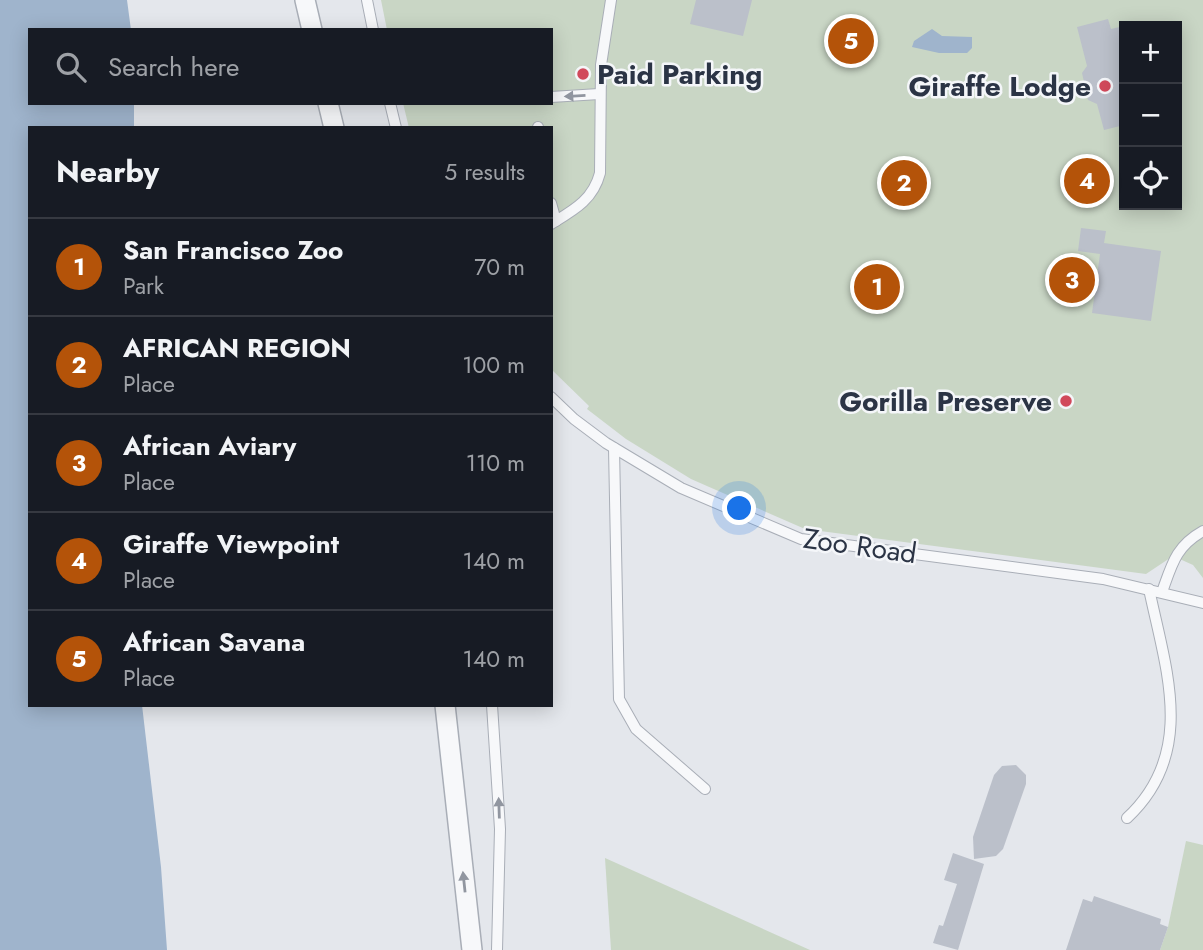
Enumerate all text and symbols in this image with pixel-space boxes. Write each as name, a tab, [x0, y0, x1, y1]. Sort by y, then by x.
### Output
pin: 5	[828, 15, 874, 67]
map controls	[1119, 21, 1182, 210]
button: +	[1119, 21, 1182, 84]
search box	[28, 28, 553, 105]
icon: search	[52, 48, 90, 86]
text: Search here	[108, 48, 240, 86]
place label: Paid Parking	[597, 54, 762, 95]
marker: Paid Parking	[575, 66, 591, 82]
place label: Giraffe Lodge	[908, 66, 1091, 107]
marker: Giraffe Lodge	[1097, 78, 1113, 94]
button: −	[1119, 84, 1182, 147]
one-way arrow	[564, 90, 586, 101]
button: locate	[1119, 147, 1182, 210]
text: Nearby	[56, 150, 159, 193]
text: 5 results	[444, 155, 525, 189]
pin: 4	[1064, 155, 1110, 207]
pin: 2	[881, 157, 927, 209]
text: San Francisco Zoo	[123, 231, 343, 269]
text: 1	[73, 250, 85, 284]
text: 70 m	[474, 250, 525, 284]
pin: 3	[1049, 254, 1095, 306]
pin: 1	[854, 261, 900, 313]
text: Park	[123, 269, 164, 303]
text: AFRICAN REGION	[123, 329, 351, 367]
text: 2	[71, 348, 87, 382]
text: 100 m	[462, 348, 525, 382]
text: Place	[123, 367, 175, 401]
place label: Gorilla Preserve	[839, 381, 1052, 422]
marker: Gorilla Preserve	[1058, 393, 1074, 409]
text: African Aviary	[123, 427, 296, 465]
text: 3	[72, 446, 86, 480]
text: 110 m	[466, 446, 525, 480]
text: Place	[123, 465, 175, 499]
your location	[722, 491, 756, 525]
street label: Zoo Road	[801, 518, 919, 574]
text: Giraffe Viewpoint	[123, 525, 339, 563]
text: 4	[71, 544, 87, 578]
text: 140 m	[463, 544, 525, 578]
text: Place	[123, 563, 175, 597]
text: African Savana	[123, 623, 305, 661]
text: 5	[72, 642, 86, 676]
text: 140 m	[463, 642, 525, 676]
text: Place	[123, 661, 175, 695]
one-way arrow	[493, 797, 505, 819]
one-way arrow	[459, 871, 470, 893]

